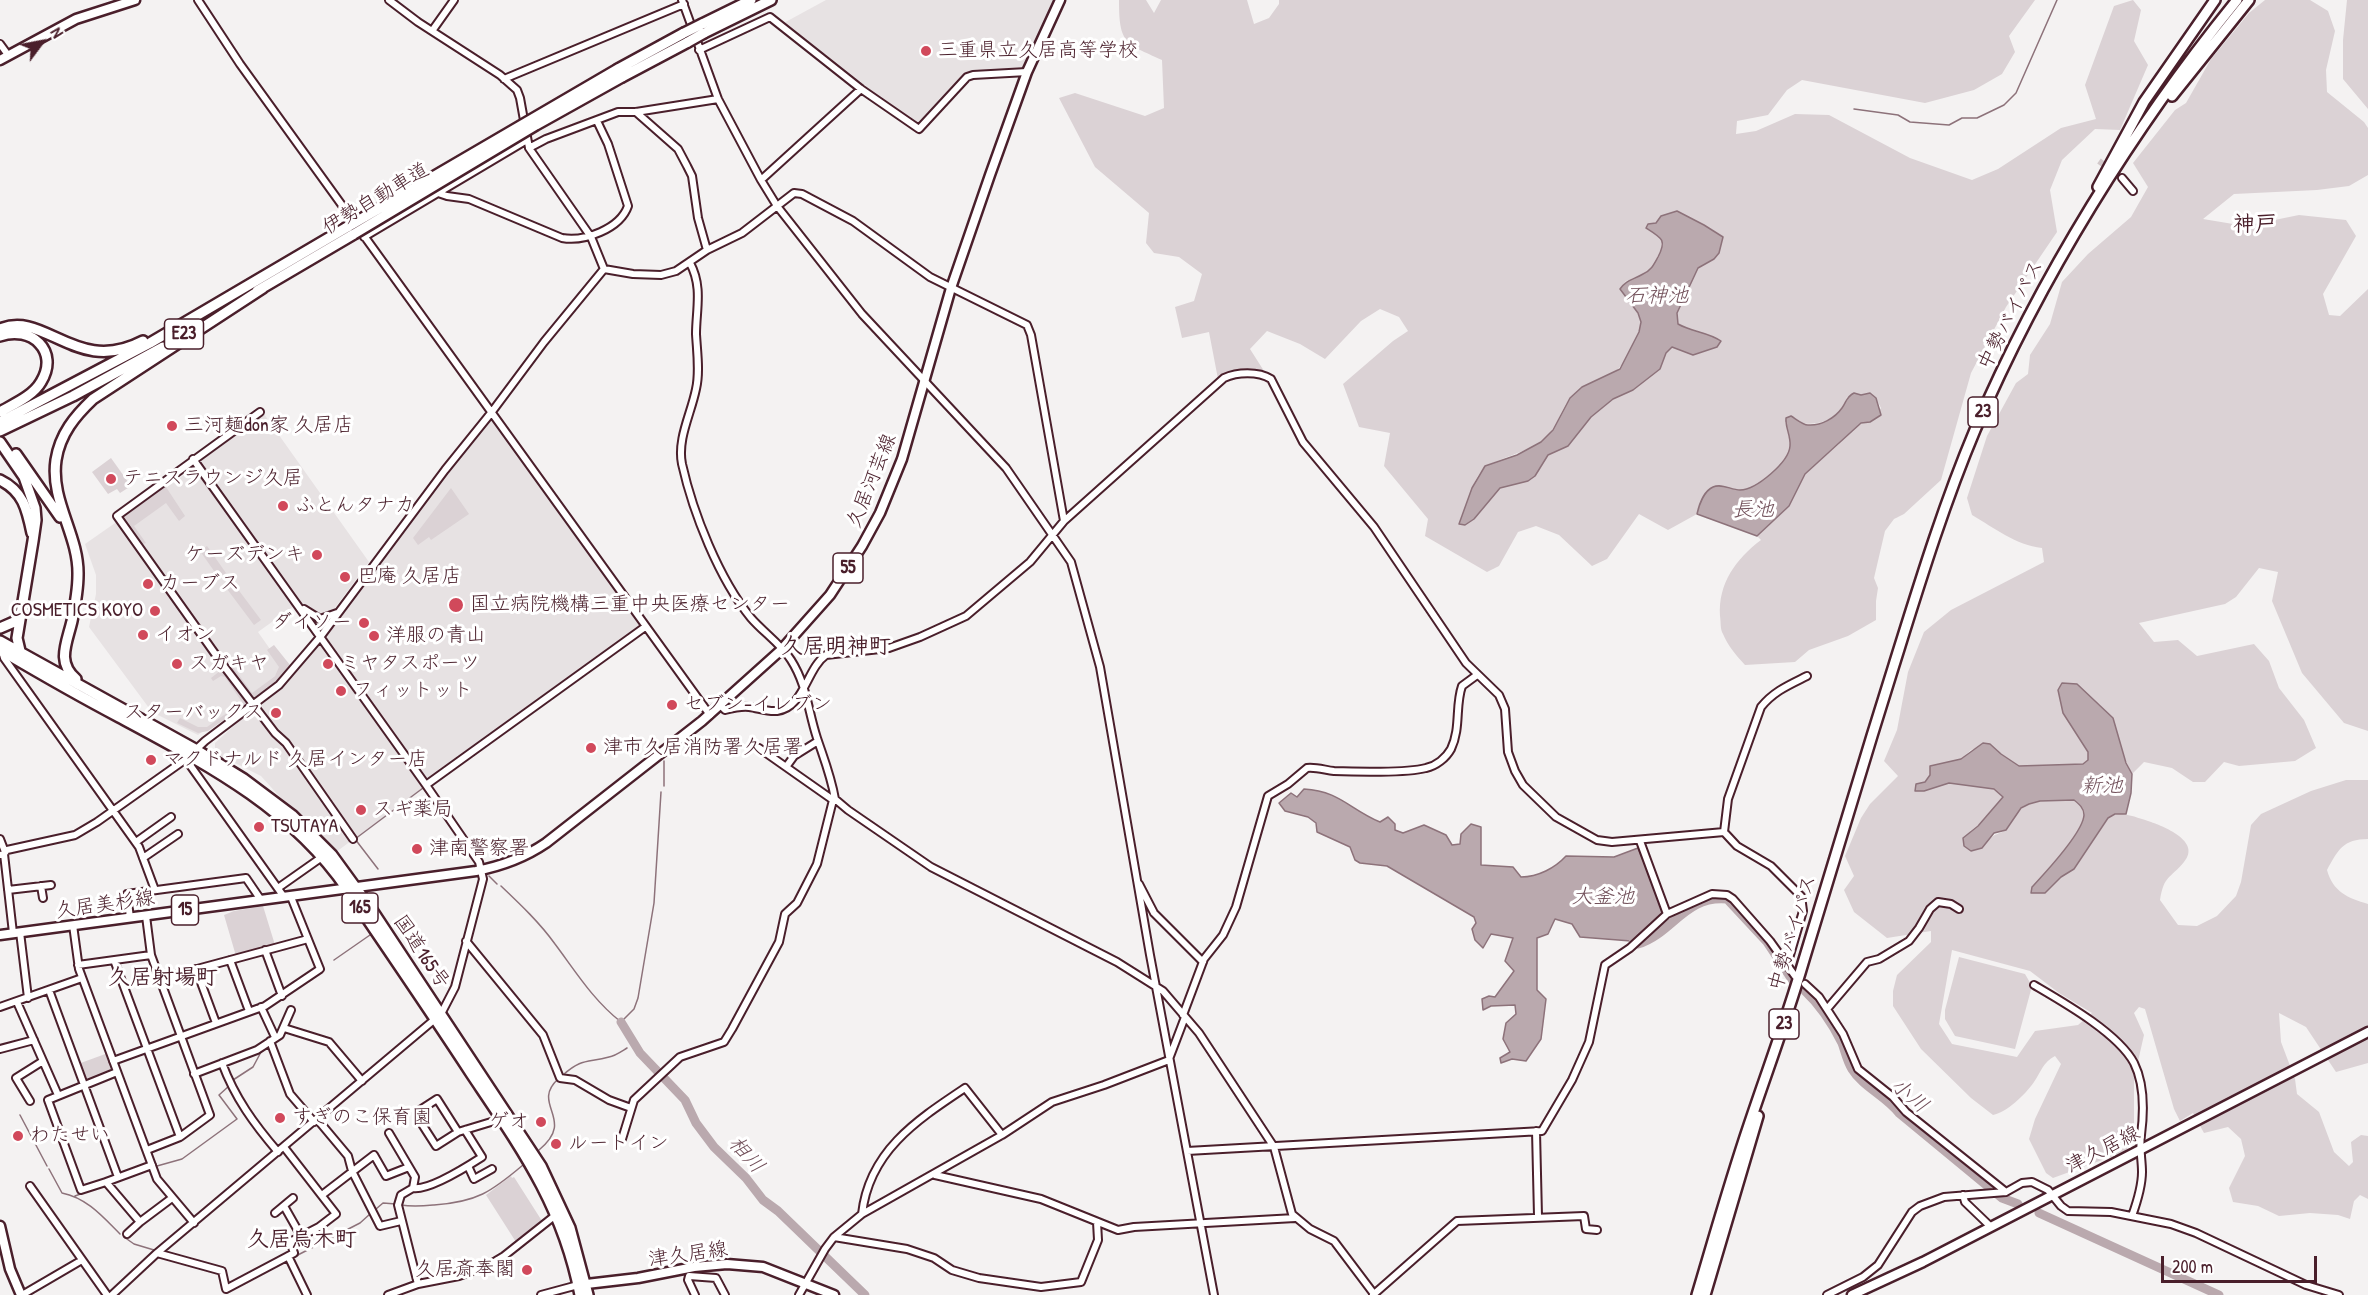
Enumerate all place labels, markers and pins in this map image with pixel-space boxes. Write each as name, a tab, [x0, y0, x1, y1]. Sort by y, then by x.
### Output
place label: 三重県立久居高等学校	[938, 39, 1138, 63]
marker: 三重県立久居高等学校	[919, 44, 933, 58]
place label: 三河麺don家 久居店	[184, 414, 353, 438]
marker: 三河麺don家 久居店	[165, 419, 179, 433]
place label: テニスラウンジ久居	[123, 467, 303, 491]
marker: テニスラウンジ久居	[104, 472, 118, 486]
place label: ふとんタナカ	[295, 494, 415, 518]
marker: ふとんタナカ	[276, 499, 290, 513]
place label: ケーズデンキ	[185, 543, 305, 567]
marker: ケーズデンキ	[310, 548, 324, 562]
place label: 巴庵 久居店	[357, 565, 462, 589]
marker: 巴庵 久居店	[338, 570, 352, 584]
place label: カーブス	[160, 572, 240, 596]
marker: カーブス	[141, 577, 155, 591]
place label: 国立病院機構三重中央医療センター	[470, 593, 790, 617]
marker: 国立病院機構三重中央医療センター	[447, 596, 465, 614]
place label: COSMETICS KOYO	[11, 599, 143, 623]
marker: COSMETICS KOYO	[148, 604, 162, 618]
place label: ダイソー	[272, 611, 352, 635]
marker: ダイソー	[357, 616, 371, 630]
place label: イオン	[155, 623, 215, 647]
place label: 洋服の青山	[386, 624, 486, 648]
marker: イオン	[136, 628, 150, 642]
marker: 洋服の青山	[367, 629, 381, 643]
place label: スガキヤ	[189, 652, 269, 676]
place label: ミヤタスポーツ	[340, 652, 480, 676]
marker: スガキヤ	[170, 657, 184, 671]
marker: ミヤタスポーツ	[321, 657, 335, 671]
place label: フィットット	[353, 679, 473, 703]
marker: フィットット	[334, 684, 348, 698]
place label: セブン-イレブン	[684, 693, 832, 717]
marker: セブン-イレブン	[665, 698, 679, 712]
place label: スターバックス	[124, 701, 264, 725]
marker: スターバックス	[269, 706, 283, 720]
place label: 津市久居消防署久居署	[603, 736, 803, 760]
marker: 津市久居消防署久居署	[584, 741, 598, 755]
place label: マクドナルド 久居インター店	[163, 748, 428, 772]
marker: マクドナルド 久居インター店	[144, 753, 158, 767]
place label: スギ薬局	[373, 798, 453, 822]
marker: スギ薬局	[354, 803, 368, 817]
place label: TSUTAYA	[271, 815, 338, 839]
marker: TSUTAYA	[252, 820, 266, 834]
place label: 津南警察署	[429, 837, 529, 861]
marker: 津南警察署	[410, 842, 424, 856]
place label: すぎのこ保育園	[292, 1106, 432, 1130]
place label: ゲオ	[489, 1110, 529, 1134]
marker: すぎのこ保育園	[273, 1111, 287, 1125]
marker: ゲオ	[534, 1115, 548, 1129]
place label: わたせい	[30, 1124, 110, 1148]
marker: わたせい	[11, 1129, 25, 1143]
place label: ルートイン	[568, 1132, 669, 1156]
marker: ルートイン	[549, 1137, 563, 1151]
place label: 久居斎奉閣	[415, 1258, 515, 1282]
marker: 久居斎奉閣	[520, 1263, 534, 1277]

